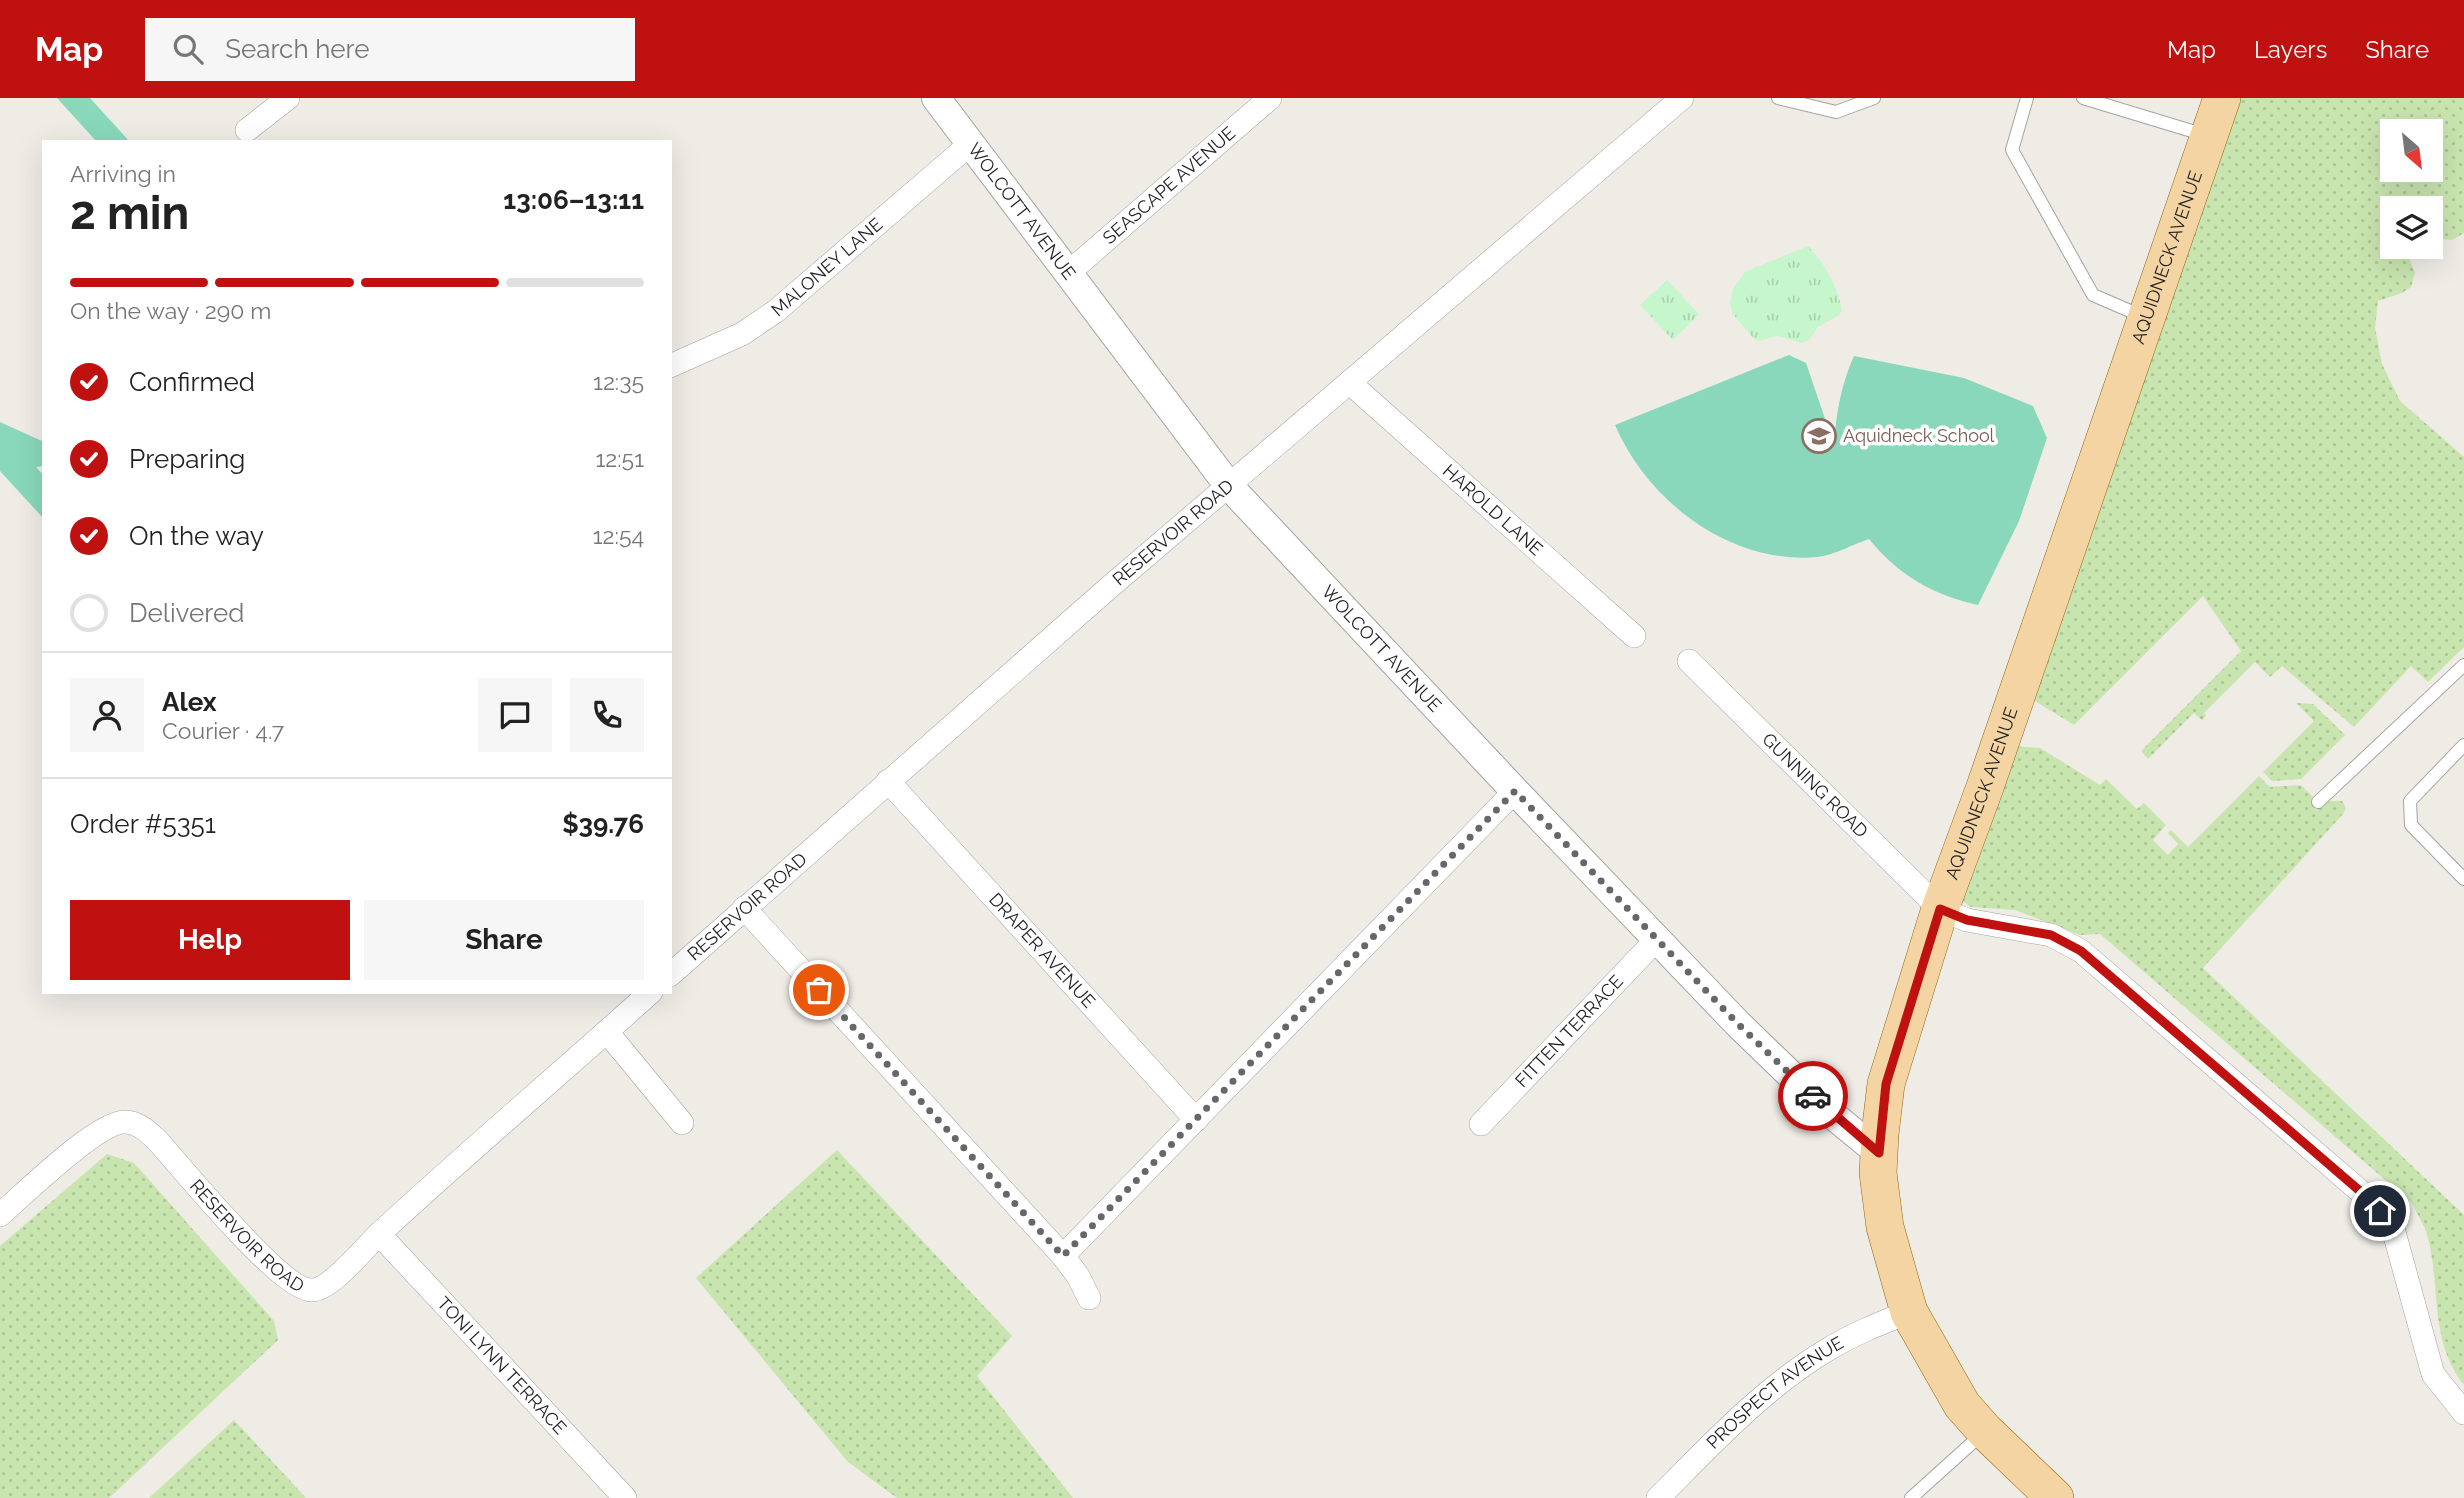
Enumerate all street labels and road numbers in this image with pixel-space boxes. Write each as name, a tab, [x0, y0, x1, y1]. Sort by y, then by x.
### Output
street label: SEASCAPE AVENUE	[1098, 122, 1239, 248]
street label: WOLCOTT AVENUE	[964, 139, 1080, 283]
street label: AQUIDNECK AVENUE	[2127, 168, 2206, 346]
street label: MALONEY LANE	[767, 213, 886, 320]
street label: HAROLD LANE	[1439, 460, 1547, 560]
street label: RESERVOIR ROAD	[1108, 475, 1238, 590]
street label: WOLCOTT AVENUE	[1318, 581, 1446, 716]
street label: AQUIDNECK AVENUE	[1941, 704, 2022, 882]
street label: GUNNING ROAD	[1758, 728, 1873, 842]
street label: RESERVOIR ROAD	[683, 848, 811, 965]
street label: DRAPER AVENUE	[985, 889, 1100, 1012]
street label: FITTEN TERRACE	[1511, 971, 1627, 1091]
street label: RESERVOIR ROAD	[186, 1175, 308, 1296]
street label: TONI LYNN TERRACE	[433, 1293, 571, 1438]
street label: PROSPECT AVENUE	[1702, 1332, 1847, 1453]

